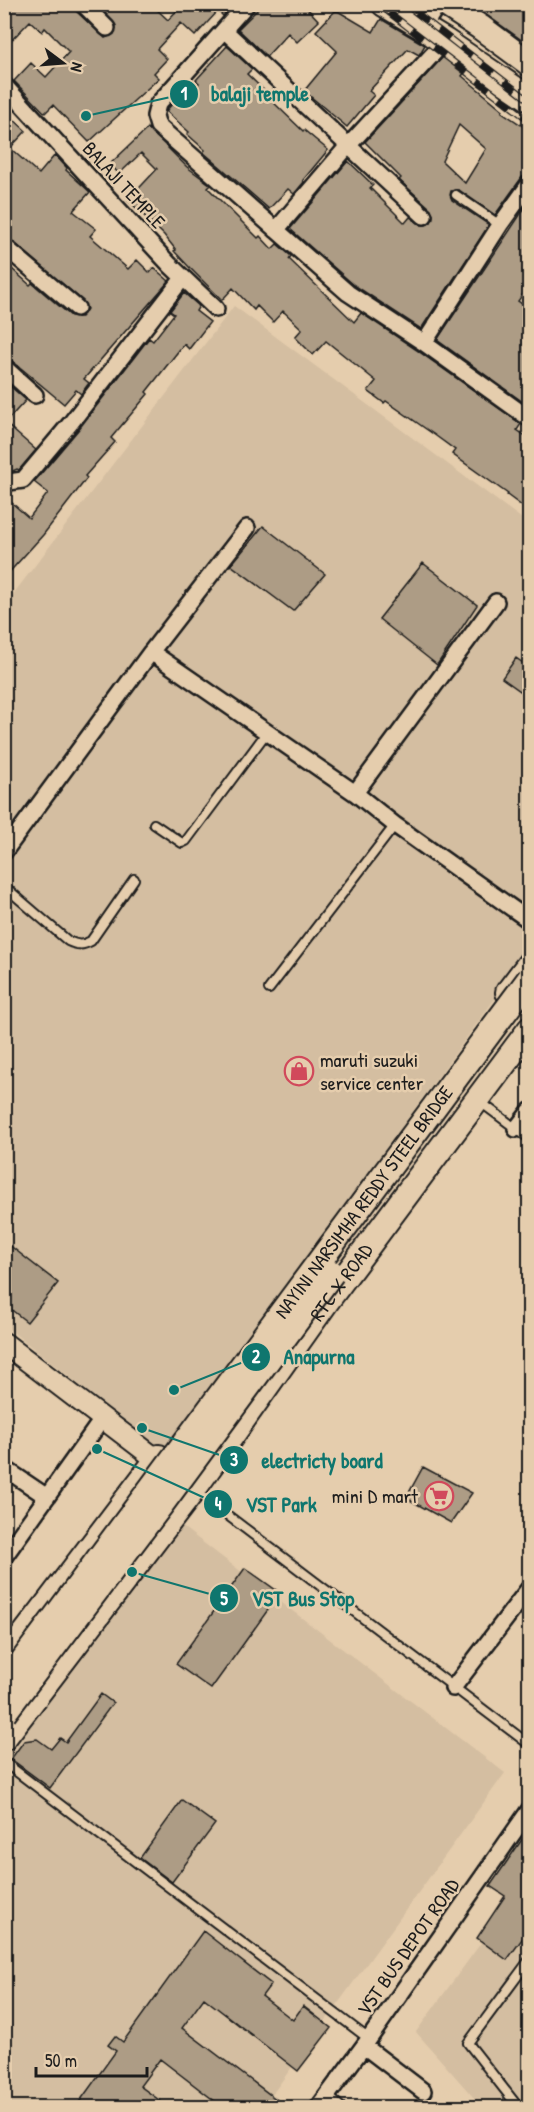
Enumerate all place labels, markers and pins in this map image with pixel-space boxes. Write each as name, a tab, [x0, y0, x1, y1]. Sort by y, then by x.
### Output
callout: balaji temple	[169, 74, 321, 113]
place label: maruti suzuki service center	[320, 1046, 424, 1096]
shop icon: maruti suzuki service center	[283, 1055, 315, 1087]
callout: Anapurna	[241, 1337, 367, 1376]
callout: electricty board	[219, 1441, 394, 1480]
supermarket icon: mini D mart	[423, 1480, 455, 1512]
place label: mini D mart	[332, 1482, 419, 1509]
callout: VST Park	[203, 1485, 328, 1524]
callout: VST Bus Stop	[209, 1579, 366, 1618]

